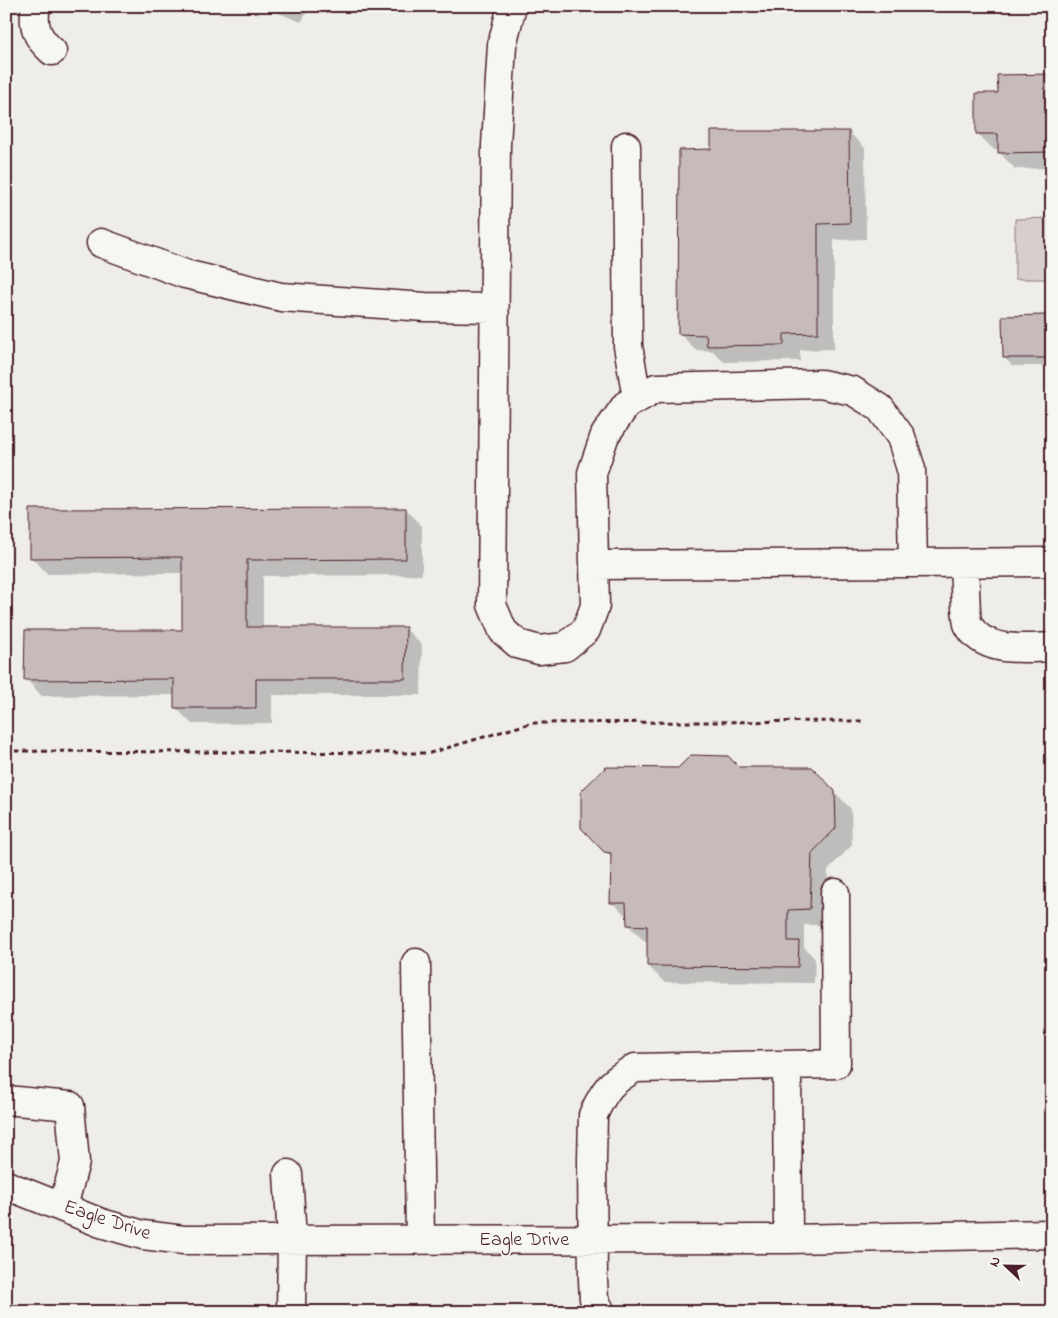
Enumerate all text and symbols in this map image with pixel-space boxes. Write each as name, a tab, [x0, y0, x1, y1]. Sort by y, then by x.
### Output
street label: Eagle Drive	[59, 1193, 154, 1250]
street label: Eagle Drive	[479, 1226, 569, 1256]
north arrow	[980, 1240, 1030, 1290]
text: N	[984, 1253, 1007, 1270]

